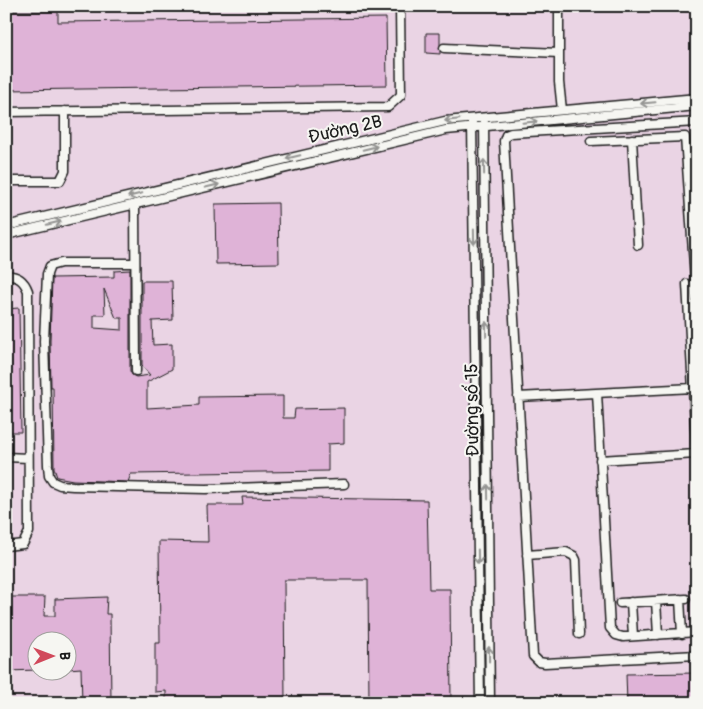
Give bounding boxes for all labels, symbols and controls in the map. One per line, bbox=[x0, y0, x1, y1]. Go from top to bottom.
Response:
one-way arrow bbox=[640, 98, 656, 107]
street label: Đường 2B bbox=[306, 110, 384, 149]
one-way arrow bbox=[444, 115, 460, 125]
one-way arrow bbox=[522, 117, 538, 127]
one-way arrow bbox=[361, 143, 377, 152]
one-way arrow bbox=[286, 153, 302, 162]
one-way arrow bbox=[479, 159, 489, 175]
one-way arrow bbox=[203, 181, 219, 190]
one-way arrow bbox=[128, 191, 144, 200]
one-way arrow bbox=[45, 218, 61, 227]
one-way arrow bbox=[469, 228, 479, 245]
one-way arrow bbox=[481, 321, 491, 338]
street label: Đường số 15 bbox=[460, 363, 485, 457]
one-way arrow bbox=[483, 484, 492, 500]
one-way arrow bbox=[473, 548, 483, 565]
north arrow bbox=[28, 632, 78, 682]
one-way arrow bbox=[484, 646, 494, 662]
text: B bbox=[56, 652, 73, 660]

